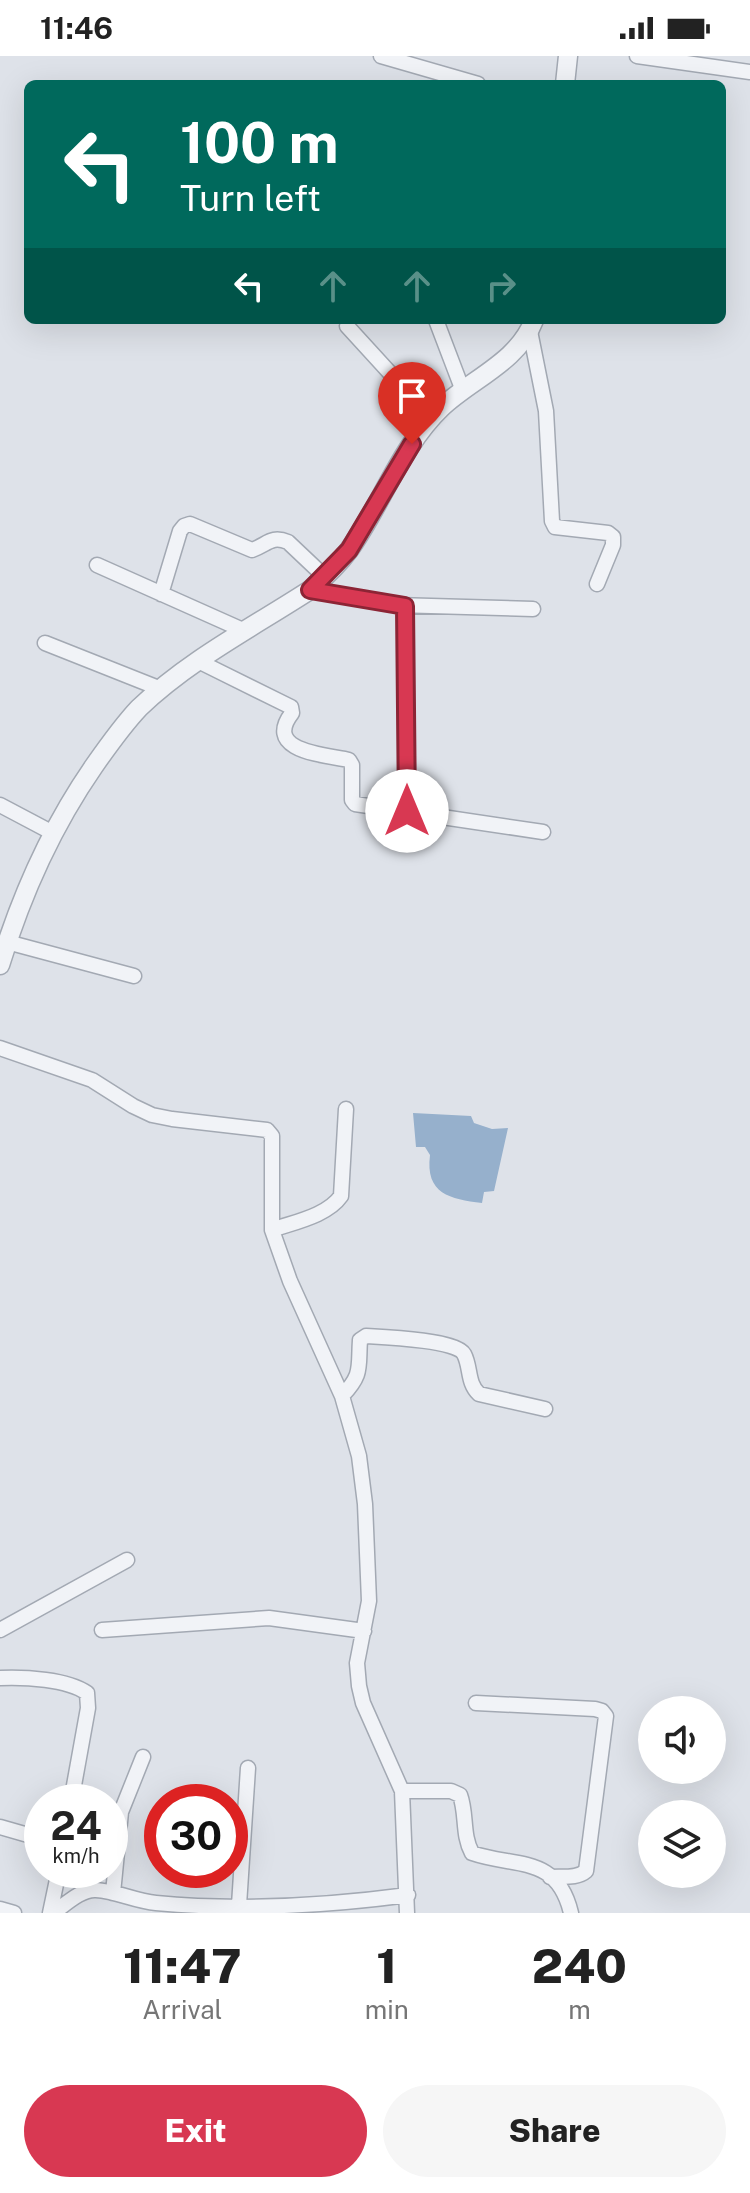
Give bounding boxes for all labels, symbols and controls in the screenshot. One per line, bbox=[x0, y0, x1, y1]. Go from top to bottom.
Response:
text: 11:46 bbox=[40, 10, 113, 46]
text: 100 m bbox=[180, 110, 339, 176]
icon: left bbox=[48, 112, 152, 216]
text: Turn left bbox=[180, 177, 321, 219]
icon: left bbox=[227, 264, 271, 308]
icon: ahead bbox=[311, 264, 355, 308]
icon: ahead bbox=[395, 264, 439, 308]
icon: right bbox=[479, 264, 523, 308]
pin bbox=[378, 362, 446, 444]
icon: arrive bbox=[390, 374, 434, 418]
position arrow bbox=[365, 769, 449, 853]
map controls bbox=[638, 1696, 726, 1888]
button: sound bbox=[638, 1696, 726, 1784]
speed limit sign: 30 bbox=[144, 1784, 248, 1888]
button: layers bbox=[638, 1800, 726, 1888]
text: 24 bbox=[50, 1802, 102, 1849]
text: km/h bbox=[52, 1844, 100, 1868]
text: 11:47 bbox=[123, 1937, 242, 1994]
text: 1 bbox=[376, 1937, 397, 1994]
text: 240 bbox=[532, 1937, 627, 1994]
text: Arrival bbox=[142, 1994, 223, 2025]
text: min bbox=[365, 1994, 409, 2025]
text: m bbox=[568, 1994, 591, 2025]
button: Exit bbox=[24, 2085, 367, 2177]
button: Share bbox=[383, 2085, 726, 2177]

